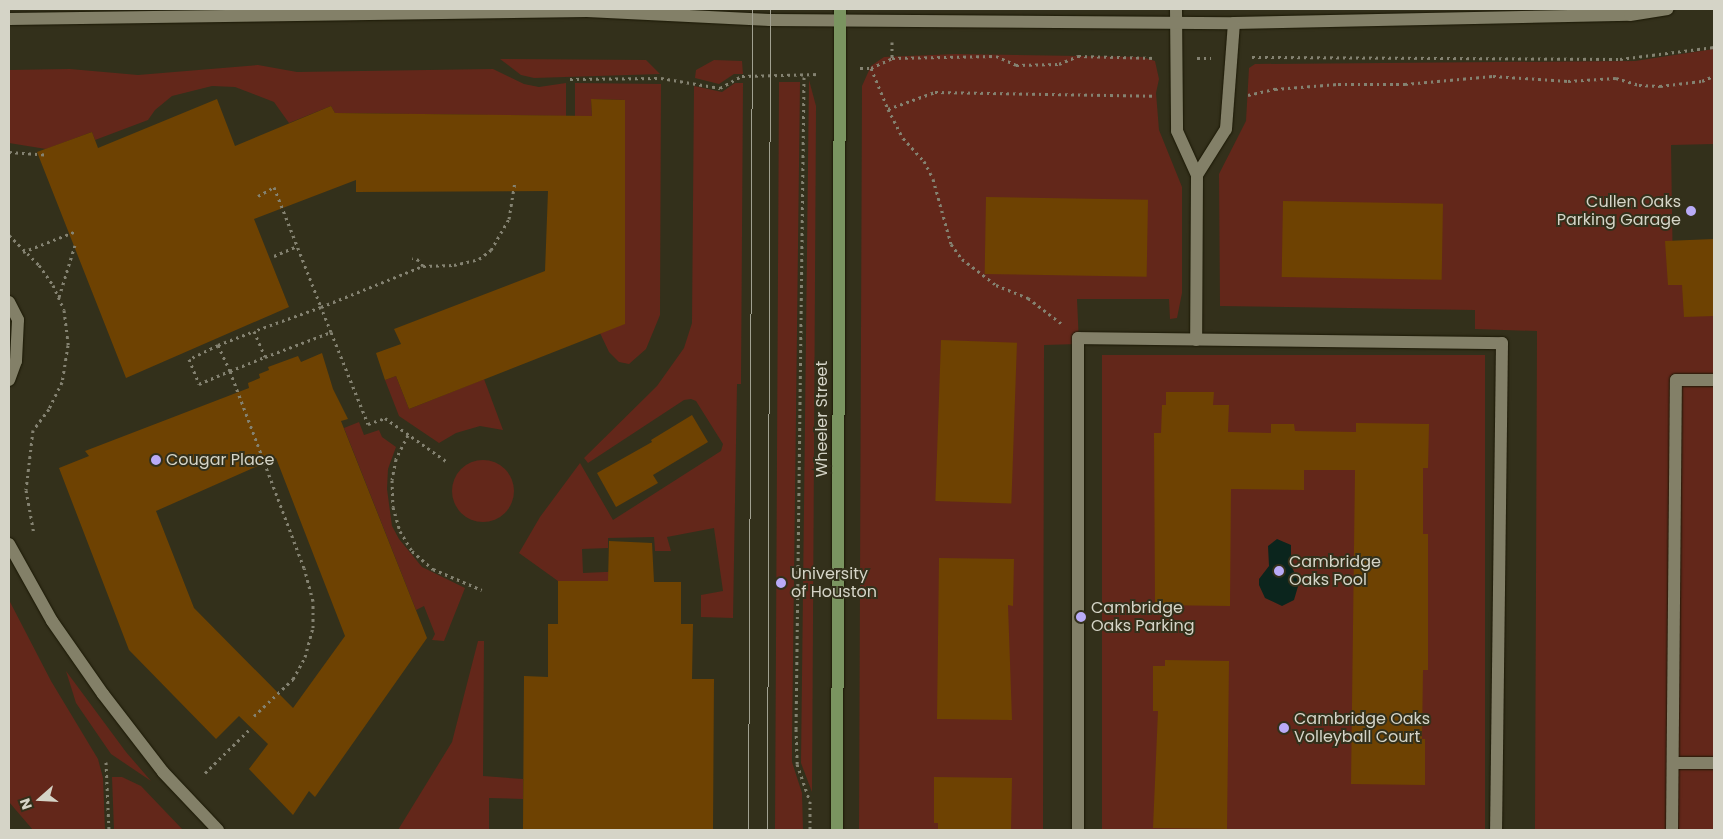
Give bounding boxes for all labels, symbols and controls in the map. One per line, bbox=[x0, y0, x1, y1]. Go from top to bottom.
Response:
place label: Cullen Oaks Parking Garage bbox=[1557, 192, 1681, 230]
marker: Cullen Oaks Parking Garage bbox=[1685, 205, 1697, 217]
street label: Wheeler Street bbox=[812, 361, 832, 477]
place label: Cougar Place bbox=[166, 450, 274, 470]
marker: Cougar Place bbox=[150, 454, 162, 466]
place label: Cambridge Oaks Pool bbox=[1289, 552, 1381, 590]
place label: University of Houston bbox=[791, 564, 877, 602]
marker: Cambridge Oaks Pool bbox=[1273, 565, 1285, 577]
marker: University of Houston bbox=[775, 577, 787, 589]
place label: Cambridge Oaks Parking bbox=[1091, 598, 1195, 636]
marker: Cambridge Oaks Parking bbox=[1075, 611, 1087, 623]
place label: Cambridge Oaks Volleyball Court bbox=[1294, 709, 1430, 747]
marker: Cambridge Oaks Volleyball Court bbox=[1278, 722, 1290, 734]
north arrow bbox=[15, 774, 65, 824]
text: N bbox=[15, 796, 37, 812]

